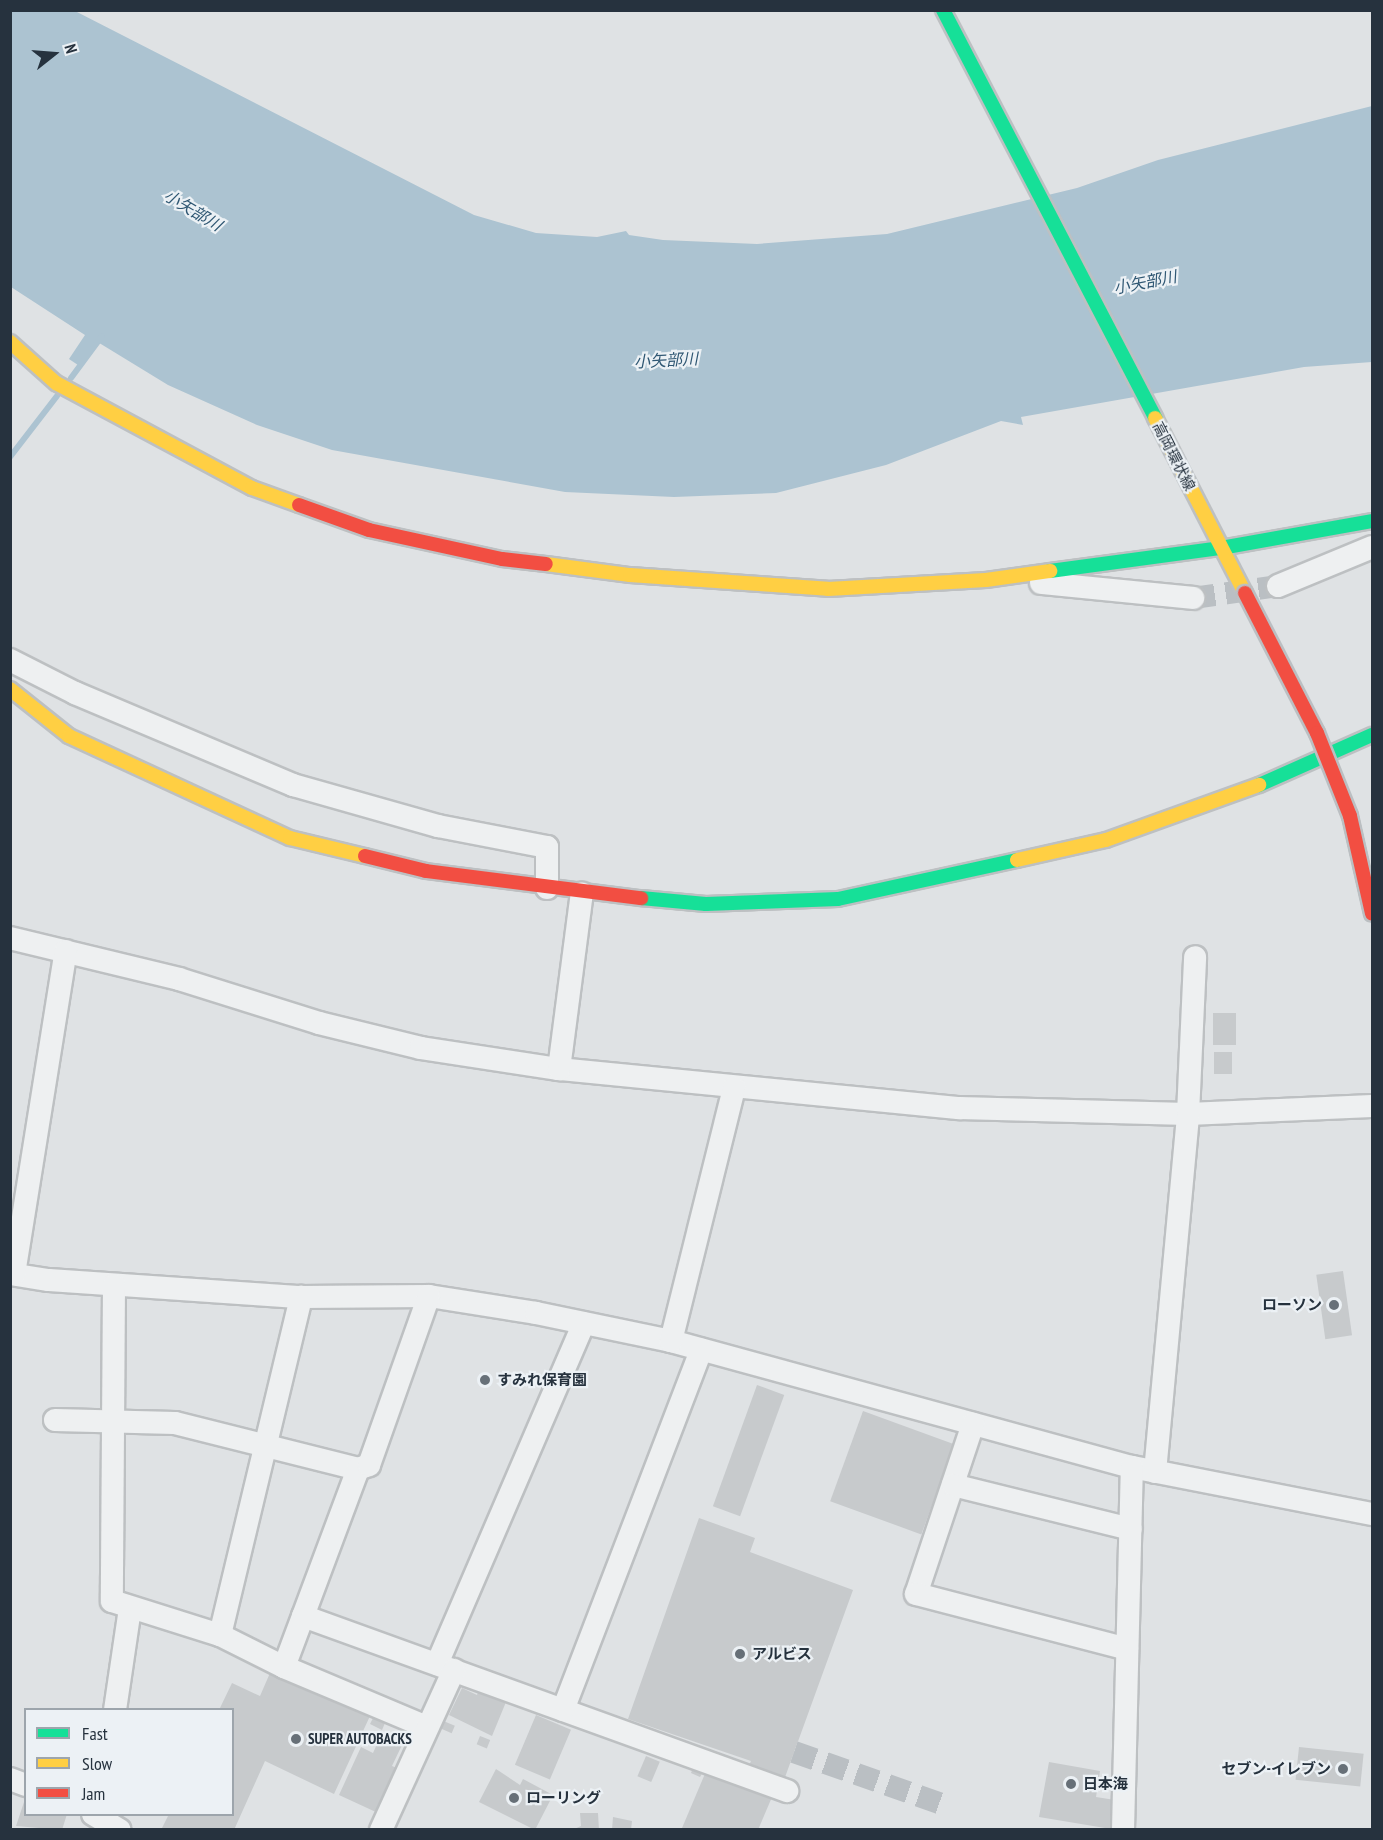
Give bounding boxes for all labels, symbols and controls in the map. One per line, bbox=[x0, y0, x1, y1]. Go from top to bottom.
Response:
north arrow bbox=[24, 24, 84, 84]
text: N bbox=[60, 42, 82, 56]
water label: 小矢部川 bbox=[161, 185, 225, 235]
water label: 小矢部川 bbox=[1112, 266, 1178, 298]
water label: 小矢部川 bbox=[634, 349, 698, 371]
street label: 高岡環状線 bbox=[1149, 419, 1199, 493]
place label: ローソン bbox=[1262, 1296, 1322, 1314]
marker: ローソン bbox=[1327, 1298, 1341, 1312]
place label: すみれ保育園 bbox=[497, 1371, 587, 1389]
marker: すみれ保育園 bbox=[478, 1373, 492, 1387]
place label: アルビス bbox=[752, 1645, 812, 1663]
marker: アルビス bbox=[733, 1647, 747, 1661]
legend bbox=[24, 1708, 234, 1816]
text: Fast bbox=[82, 1722, 108, 1745]
place label: SUPER AUTOBACKS bbox=[308, 1730, 412, 1748]
marker: SUPER AUTOBACKS bbox=[289, 1732, 303, 1746]
text: Slow bbox=[82, 1752, 112, 1775]
place label: セブン-イレブン bbox=[1222, 1760, 1331, 1778]
marker: セブン-イレブン bbox=[1336, 1762, 1350, 1776]
place label: 日本海 bbox=[1083, 1775, 1128, 1793]
marker: 日本海 bbox=[1064, 1777, 1078, 1791]
text: Jam bbox=[82, 1782, 105, 1805]
place label: ローリング bbox=[526, 1789, 601, 1807]
marker: ローリング bbox=[507, 1791, 521, 1805]

